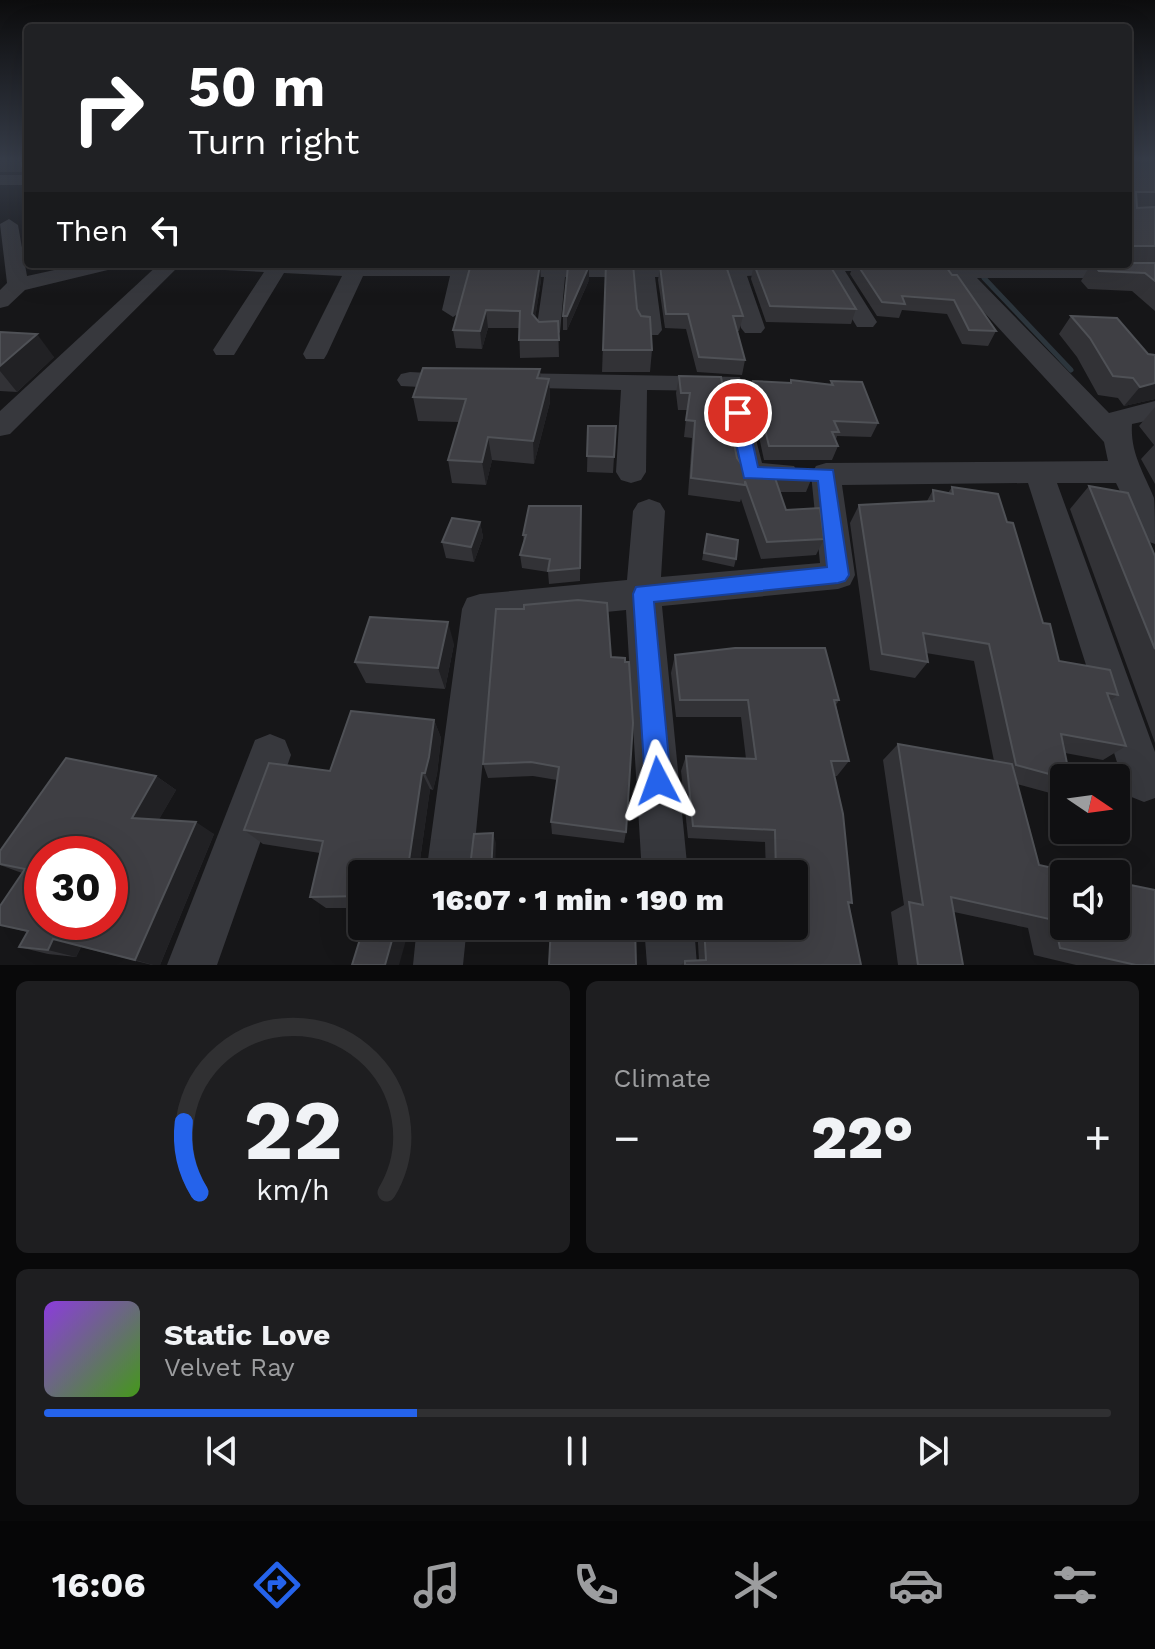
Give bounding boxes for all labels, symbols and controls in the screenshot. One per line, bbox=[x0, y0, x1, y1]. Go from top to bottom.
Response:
text: 50 m bbox=[188, 54, 325, 120]
icon: right bbox=[56, 56, 160, 160]
text: Turn right bbox=[188, 121, 359, 163]
icon: left bbox=[144, 208, 188, 252]
text: Then bbox=[56, 213, 128, 248]
pin bbox=[704, 379, 772, 447]
icon: arrive bbox=[716, 391, 760, 435]
position arrow bbox=[616, 739, 700, 823]
north arrow bbox=[1050, 764, 1130, 844]
map controls bbox=[1050, 764, 1130, 940]
speed limit sign: 30 bbox=[24, 836, 128, 940]
button: sound bbox=[1050, 860, 1130, 940]
text: 16:07 · 1 min · 190 m bbox=[432, 882, 724, 917]
text: Climate bbox=[614, 1063, 711, 1093]
text: 22 bbox=[243, 1082, 342, 1179]
text: 22° bbox=[811, 1102, 914, 1173]
text: − bbox=[614, 1112, 640, 1164]
text: + bbox=[1084, 1112, 1111, 1164]
text: km/h bbox=[256, 1173, 330, 1207]
text: Static Love bbox=[164, 1317, 330, 1352]
text: Velvet Ray bbox=[164, 1352, 295, 1382]
icon: previous bbox=[200, 1429, 244, 1473]
icon: pause bbox=[555, 1429, 599, 1473]
icon: next bbox=[911, 1429, 955, 1473]
icon: directions bbox=[249, 1557, 305, 1613]
icon: music bbox=[409, 1557, 465, 1613]
icon: phone bbox=[568, 1557, 624, 1613]
icon: climate bbox=[728, 1557, 784, 1613]
icon: car bbox=[888, 1557, 944, 1613]
icon: filters bbox=[1047, 1557, 1103, 1613]
text: 16:06 bbox=[52, 1564, 146, 1606]

